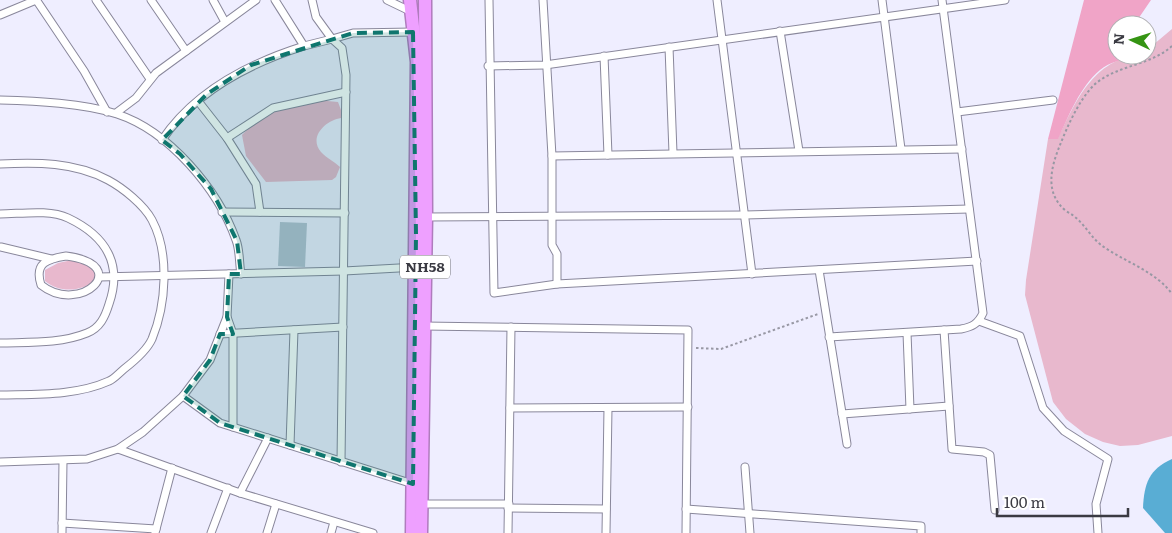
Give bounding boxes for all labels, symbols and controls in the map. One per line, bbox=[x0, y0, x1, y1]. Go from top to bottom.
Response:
north arrow bbox=[1107, 15, 1157, 65]
text: N bbox=[1108, 32, 1128, 46]
road number: NH58 bbox=[400, 256, 450, 278]
scale bar bbox=[997, 486, 1128, 518]
text: 100 m bbox=[1004, 490, 1045, 513]

